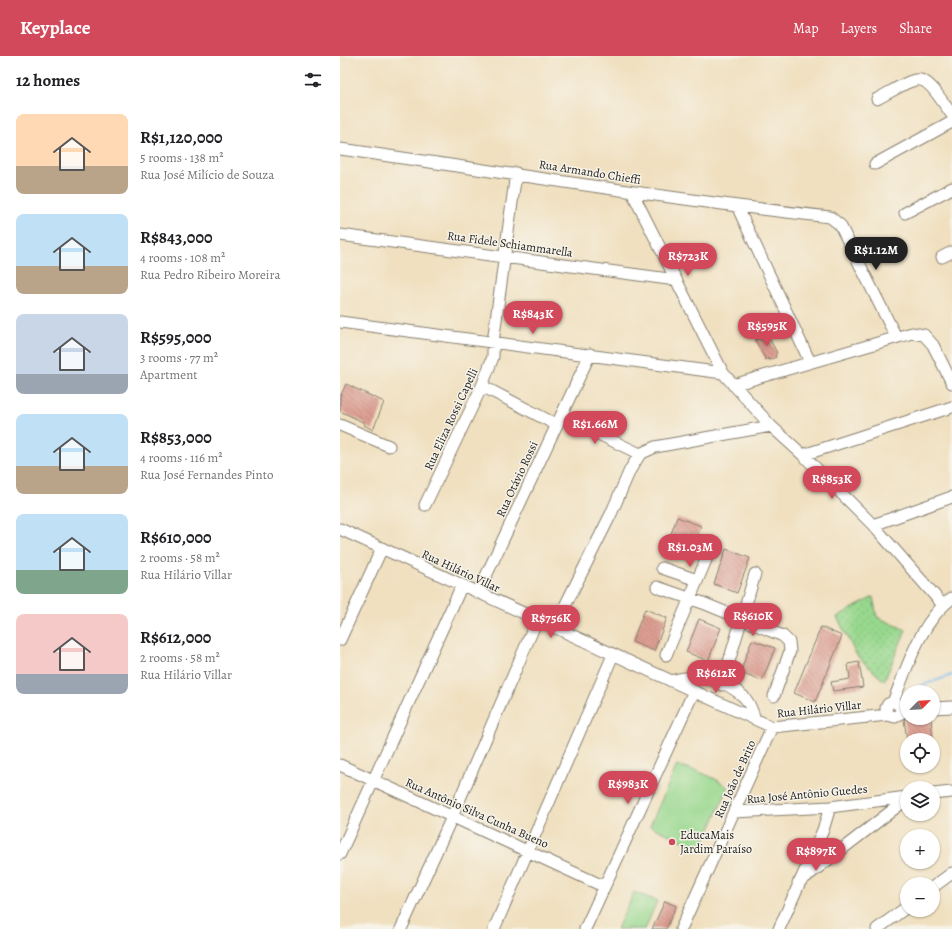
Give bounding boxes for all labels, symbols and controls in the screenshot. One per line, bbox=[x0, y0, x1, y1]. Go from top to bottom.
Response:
text: Keyplace bbox=[20, 15, 90, 41]
text: Map bbox=[793, 19, 819, 38]
text: Layers bbox=[841, 19, 877, 38]
text: Share bbox=[899, 19, 932, 38]
text: 12 homes bbox=[16, 69, 80, 92]
icon: filters bbox=[302, 69, 324, 91]
text: R$1,120,000 bbox=[140, 126, 223, 149]
icon: home bbox=[48, 130, 96, 178]
text: 5 rooms · 138 m² bbox=[140, 149, 224, 166]
street label: Rua Armando Chieffi bbox=[538, 156, 642, 188]
text: Rua José Milício de Souza bbox=[140, 166, 274, 183]
text: R$843,000 bbox=[140, 226, 213, 249]
street label: Rua Fidele Schiammarella bbox=[446, 227, 574, 261]
icon: home bbox=[48, 230, 96, 278]
pin: R$1.12M bbox=[839, 237, 913, 271]
text: R$1.12M bbox=[854, 241, 898, 258]
pin: R$723K bbox=[655, 243, 721, 277]
text: R$723K bbox=[668, 247, 708, 264]
text: 4 rooms · 108 m² bbox=[140, 249, 225, 266]
text: Rua Pedro Ribeiro Moreira bbox=[140, 266, 280, 283]
pin: R$843K bbox=[500, 301, 566, 335]
text: R$843K bbox=[513, 305, 553, 322]
pin: R$595K bbox=[734, 313, 800, 347]
text: R$595K bbox=[747, 317, 787, 334]
text: R$595,000 bbox=[140, 326, 211, 349]
icon: home bbox=[48, 330, 96, 378]
text: 3 rooms · 77 m² bbox=[140, 349, 218, 366]
street label: Rua Eliza Rossi Capelli bbox=[420, 365, 482, 473]
text: Apartment bbox=[140, 366, 198, 383]
pin: R$1.66M bbox=[558, 411, 632, 445]
text: R$1.66M bbox=[572, 415, 618, 432]
text: R$853,000 bbox=[140, 426, 212, 449]
icon: home bbox=[48, 430, 96, 478]
street label: Rua Otávio Rossi bbox=[492, 438, 542, 520]
text: 4 rooms · 116 m² bbox=[140, 449, 223, 466]
text: Rua José Fernandes Pinto bbox=[140, 466, 273, 483]
pin: R$853K bbox=[799, 466, 865, 500]
text: R$853K bbox=[812, 470, 852, 487]
text: R$610,000 bbox=[140, 526, 212, 549]
icon: home bbox=[48, 530, 96, 578]
pin: R$1.03M bbox=[653, 534, 727, 568]
text: R$1.03M bbox=[667, 538, 713, 555]
street label: Rua Hilário Villar bbox=[419, 546, 503, 596]
text: 2 rooms · 58 m² bbox=[140, 549, 220, 566]
text: Rua Hilário Villar bbox=[140, 566, 232, 583]
pin: R$610K bbox=[720, 603, 786, 637]
pin: R$756K bbox=[518, 605, 584, 639]
text: R$610K bbox=[733, 607, 773, 624]
text: R$756K bbox=[531, 609, 571, 626]
text: R$612,000 bbox=[140, 626, 211, 649]
icon: home bbox=[48, 630, 96, 678]
text: 2 rooms · 58 m² bbox=[140, 649, 220, 666]
pin: R$612K bbox=[683, 660, 749, 694]
text: R$612K bbox=[696, 664, 736, 681]
text: Rua Hilário Villar bbox=[140, 666, 232, 683]
north arrow bbox=[900, 685, 940, 725]
map controls bbox=[900, 685, 940, 917]
street label: Rua Hilário Villar bbox=[776, 697, 862, 721]
button: locate bbox=[900, 733, 940, 773]
street label: Rua João de Brito bbox=[711, 737, 759, 821]
pin: R$983K bbox=[595, 771, 661, 805]
street label: Rua Antônio Silva Cunha Bueno bbox=[403, 774, 551, 852]
text: R$983K bbox=[608, 775, 648, 792]
street label: Rua José Antônio Guedes bbox=[746, 781, 868, 807]
button: layers bbox=[900, 781, 940, 821]
place label: EducaMais Jardim Paraíso bbox=[680, 827, 752, 857]
button: + bbox=[900, 829, 940, 869]
marker: EducaMais Jardim Paraíso bbox=[667, 837, 677, 847]
pin: R$897K bbox=[783, 838, 849, 872]
text: R$897K bbox=[796, 842, 836, 859]
button: − bbox=[900, 877, 940, 917]

